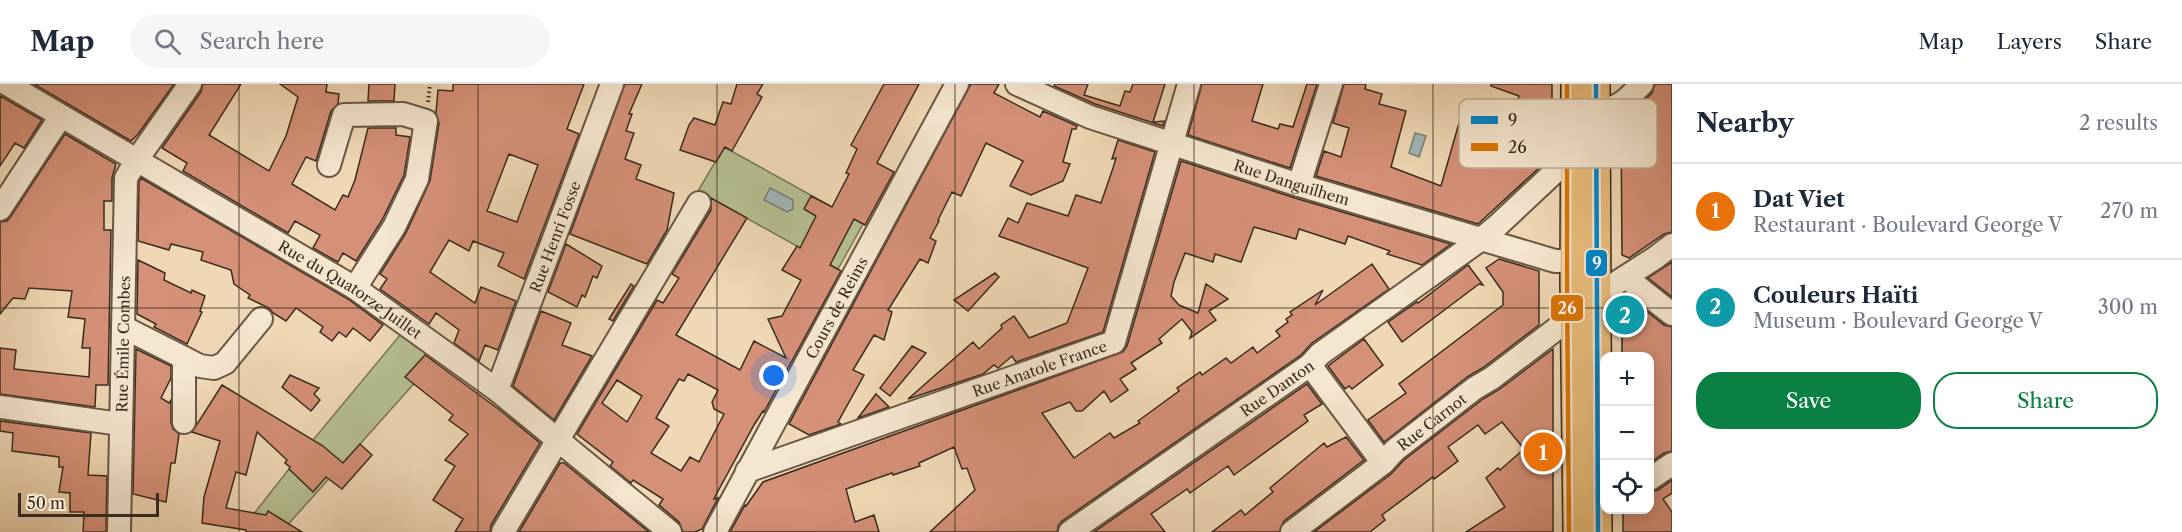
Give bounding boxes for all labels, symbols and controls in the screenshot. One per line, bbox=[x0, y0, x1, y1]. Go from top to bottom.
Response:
search box bbox=[130, 14, 550, 68]
text: Map bbox=[30, 24, 94, 58]
icon: search bbox=[151, 25, 184, 58]
text: Search here bbox=[199, 28, 324, 55]
text: Map bbox=[1919, 29, 1964, 54]
text: Layers bbox=[1997, 29, 2062, 54]
text: Share bbox=[2095, 29, 2152, 54]
legend bbox=[1459, 99, 1657, 168]
text: Nearby bbox=[1696, 107, 1794, 139]
text: 9 bbox=[1508, 110, 1517, 130]
text: 2 results bbox=[2079, 111, 2158, 135]
text: 26 bbox=[1508, 137, 1527, 157]
street label: Rue Danguilhem bbox=[1231, 155, 1352, 209]
street label: Rue Henri Fosse bbox=[525, 178, 584, 295]
text: Dat Viet bbox=[1753, 186, 1845, 213]
text: 1 bbox=[1711, 199, 1720, 223]
text: 270 m bbox=[2100, 199, 2158, 223]
text: Restaurant · Boulevard George V bbox=[1753, 213, 2062, 237]
street label: Rue du Quatorze Juillet bbox=[275, 236, 426, 343]
line badge: 9 bbox=[1585, 249, 1608, 277]
street label: Cours de Reims bbox=[801, 253, 871, 362]
text: 9 bbox=[1592, 253, 1602, 273]
street label: Rue Émile Combes bbox=[112, 275, 134, 413]
text: Couleurs Haïti bbox=[1753, 282, 1918, 309]
pin: 2 bbox=[1606, 292, 1644, 338]
line badge: 26 bbox=[1550, 294, 1584, 322]
text: 2 bbox=[1710, 295, 1721, 319]
text: 300 m bbox=[2098, 295, 2158, 319]
text: 26 bbox=[1557, 298, 1577, 318]
text: Museum · Boulevard George V bbox=[1753, 309, 2043, 333]
street label: Rue Anatole France bbox=[970, 336, 1109, 401]
map controls bbox=[1600, 352, 1654, 514]
button: + bbox=[1600, 352, 1654, 406]
street label: Rue Danton bbox=[1236, 355, 1318, 420]
your location bbox=[759, 361, 788, 390]
button: Save bbox=[1696, 372, 1921, 429]
button: Share bbox=[1933, 372, 2158, 429]
street label: Rue Carnot bbox=[1393, 389, 1470, 454]
button: − bbox=[1600, 406, 1654, 460]
pin: 1 bbox=[1524, 430, 1562, 475]
button: locate bbox=[1600, 460, 1654, 514]
scale bar bbox=[18, 490, 159, 518]
text: 50 m bbox=[27, 493, 65, 513]

